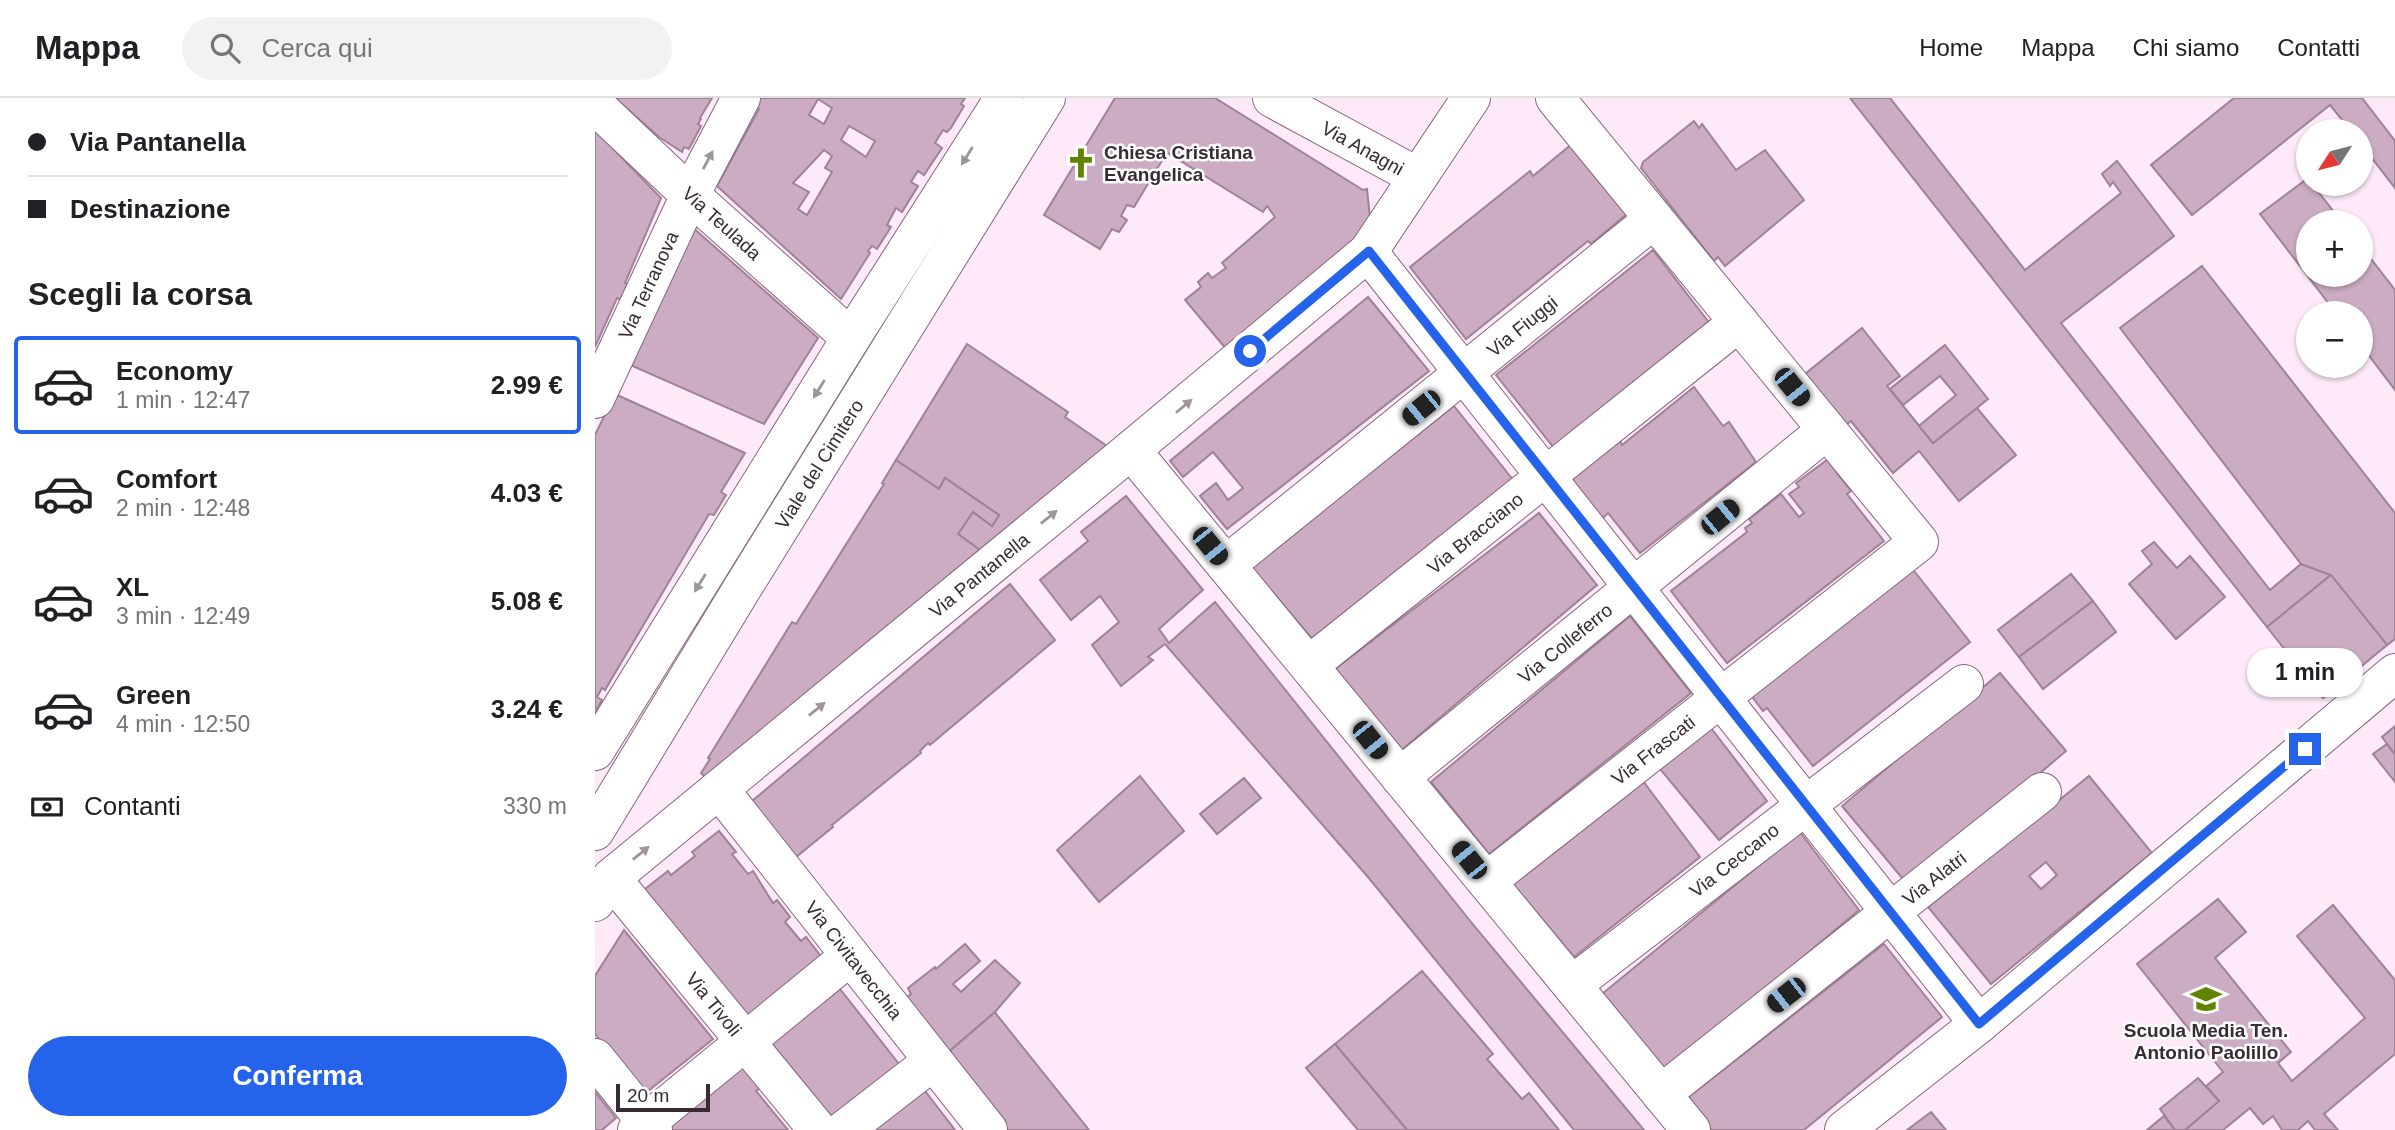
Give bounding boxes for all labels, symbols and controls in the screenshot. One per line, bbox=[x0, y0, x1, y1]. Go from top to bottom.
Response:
search box bbox=[182, 17, 672, 80]
text: Mappa bbox=[35, 29, 140, 66]
icon: search bbox=[206, 29, 244, 67]
text: Cerca qui bbox=[262, 33, 373, 63]
text: Home bbox=[1919, 34, 1983, 61]
text: Mappa bbox=[2021, 34, 2095, 61]
text: Chi siamo bbox=[2133, 34, 2239, 61]
text: Contatti bbox=[2277, 34, 2360, 61]
street label: Via Anagni bbox=[1318, 117, 1407, 180]
north arrow bbox=[2296, 119, 2373, 196]
map controls bbox=[2296, 119, 2373, 378]
text: Via Pantanella bbox=[70, 127, 246, 157]
place label: Chiesa Cristiana Evangelica bbox=[1104, 142, 1253, 185]
one-way arrow bbox=[961, 146, 974, 165]
church icon: Chiesa Cristiana Evangelica bbox=[1064, 146, 1098, 180]
one-way arrow bbox=[702, 150, 714, 170]
street label: Via Teulada bbox=[678, 183, 766, 264]
text: Destinazione bbox=[70, 194, 230, 224]
button: + bbox=[2296, 210, 2373, 287]
street label: Via Terranova bbox=[614, 228, 683, 342]
text: Scegli la corsa bbox=[28, 276, 252, 312]
street label: Via Fiuggi bbox=[1483, 292, 1562, 361]
button: − bbox=[2296, 301, 2373, 378]
route start bbox=[1234, 335, 1266, 367]
icon: car bbox=[32, 354, 95, 417]
text: Economy bbox=[116, 356, 233, 386]
car bbox=[1771, 364, 1814, 410]
text: 2.99 € bbox=[491, 370, 563, 400]
one-way arrow bbox=[813, 380, 826, 399]
text: 1 min · 12:47 bbox=[116, 387, 250, 413]
car bbox=[1399, 387, 1444, 429]
street label: Viale del Cimitero bbox=[771, 396, 868, 533]
one-way arrow bbox=[1175, 399, 1192, 414]
icon: car bbox=[32, 462, 95, 525]
text: Comfort bbox=[116, 464, 217, 494]
text: 4.03 € bbox=[491, 478, 563, 508]
street label: Via Bracciano bbox=[1423, 488, 1527, 578]
text: 2 min · 12:48 bbox=[116, 495, 250, 521]
car bbox=[1698, 496, 1743, 538]
one-way arrow bbox=[1040, 510, 1058, 525]
car bbox=[1189, 523, 1232, 569]
street label: Via Pantanella bbox=[925, 529, 1034, 622]
icon: car bbox=[32, 570, 95, 633]
text: XL bbox=[116, 572, 149, 602]
one-way arrow bbox=[693, 573, 706, 592]
text: 5.08 € bbox=[491, 586, 563, 616]
street label: Via Colleferro bbox=[1514, 599, 1617, 688]
text: 3 min · 12:49 bbox=[116, 603, 250, 629]
callout: 1 min bbox=[2247, 648, 2363, 696]
text: 1 min bbox=[2275, 659, 2335, 685]
icon: car bbox=[32, 678, 95, 741]
text: Green bbox=[116, 680, 191, 710]
text: 3.24 € bbox=[491, 694, 563, 724]
one-way arrow bbox=[808, 701, 826, 716]
text: 4 min · 12:50 bbox=[116, 711, 250, 737]
street label: Via Frascati bbox=[1607, 711, 1699, 789]
car bbox=[1349, 717, 1392, 763]
route end bbox=[2289, 733, 2321, 765]
icon: cash bbox=[28, 788, 66, 826]
text: Contanti bbox=[84, 791, 181, 821]
text: 330 m bbox=[503, 793, 567, 819]
street label: Via Ceccano bbox=[1686, 819, 1783, 902]
car bbox=[1448, 837, 1491, 883]
one-way arrow bbox=[633, 846, 650, 861]
street label: Via Alatri bbox=[1898, 847, 1970, 910]
street label: Via Civitavecchia bbox=[801, 897, 907, 1024]
street label: Via Tivoli bbox=[682, 968, 746, 1040]
car bbox=[1763, 974, 1810, 1016]
school or university icon: Scuola Media Ten. Antonio Paolillo bbox=[2189, 982, 2223, 1016]
place label: Scuola Media Ten. Antonio Paolillo bbox=[2124, 1020, 2288, 1063]
button: Conferma bbox=[28, 1036, 567, 1116]
scale bar bbox=[616, 1081, 711, 1113]
text: 20 m bbox=[627, 1085, 669, 1106]

